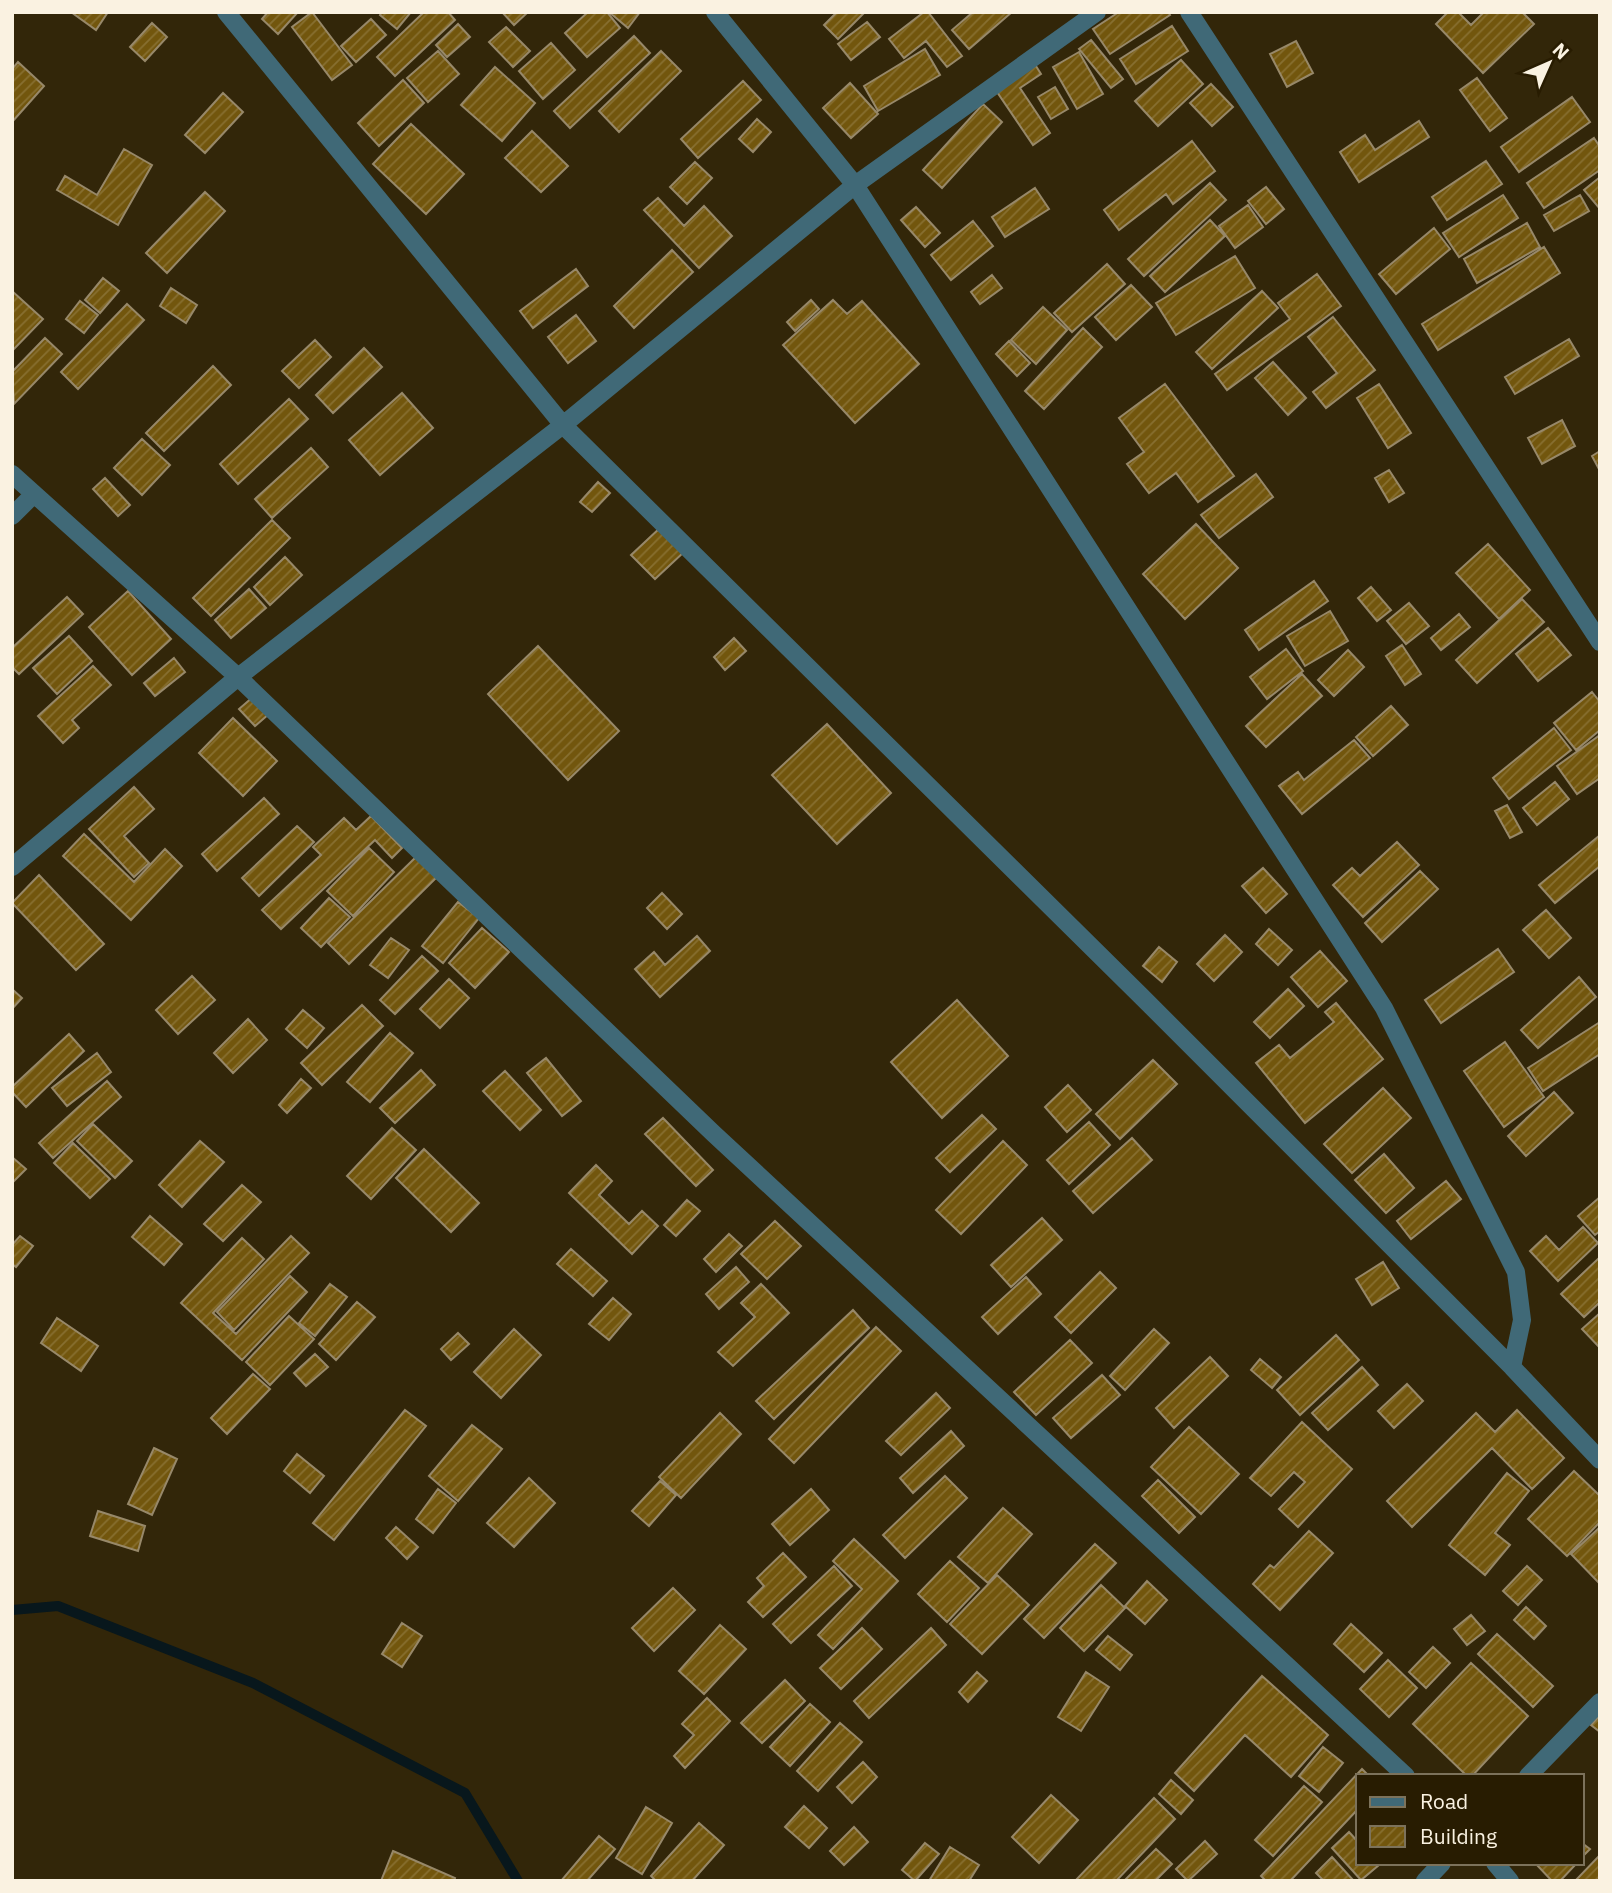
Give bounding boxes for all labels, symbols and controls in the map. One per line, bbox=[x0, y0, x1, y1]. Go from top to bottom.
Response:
north arrow bbox=[1514, 28, 1584, 98]
text: N bbox=[1548, 38, 1574, 64]
legend bbox=[1356, 1774, 1584, 1865]
text: Road bbox=[1420, 1787, 1468, 1815]
text: Building bbox=[1420, 1822, 1497, 1850]

